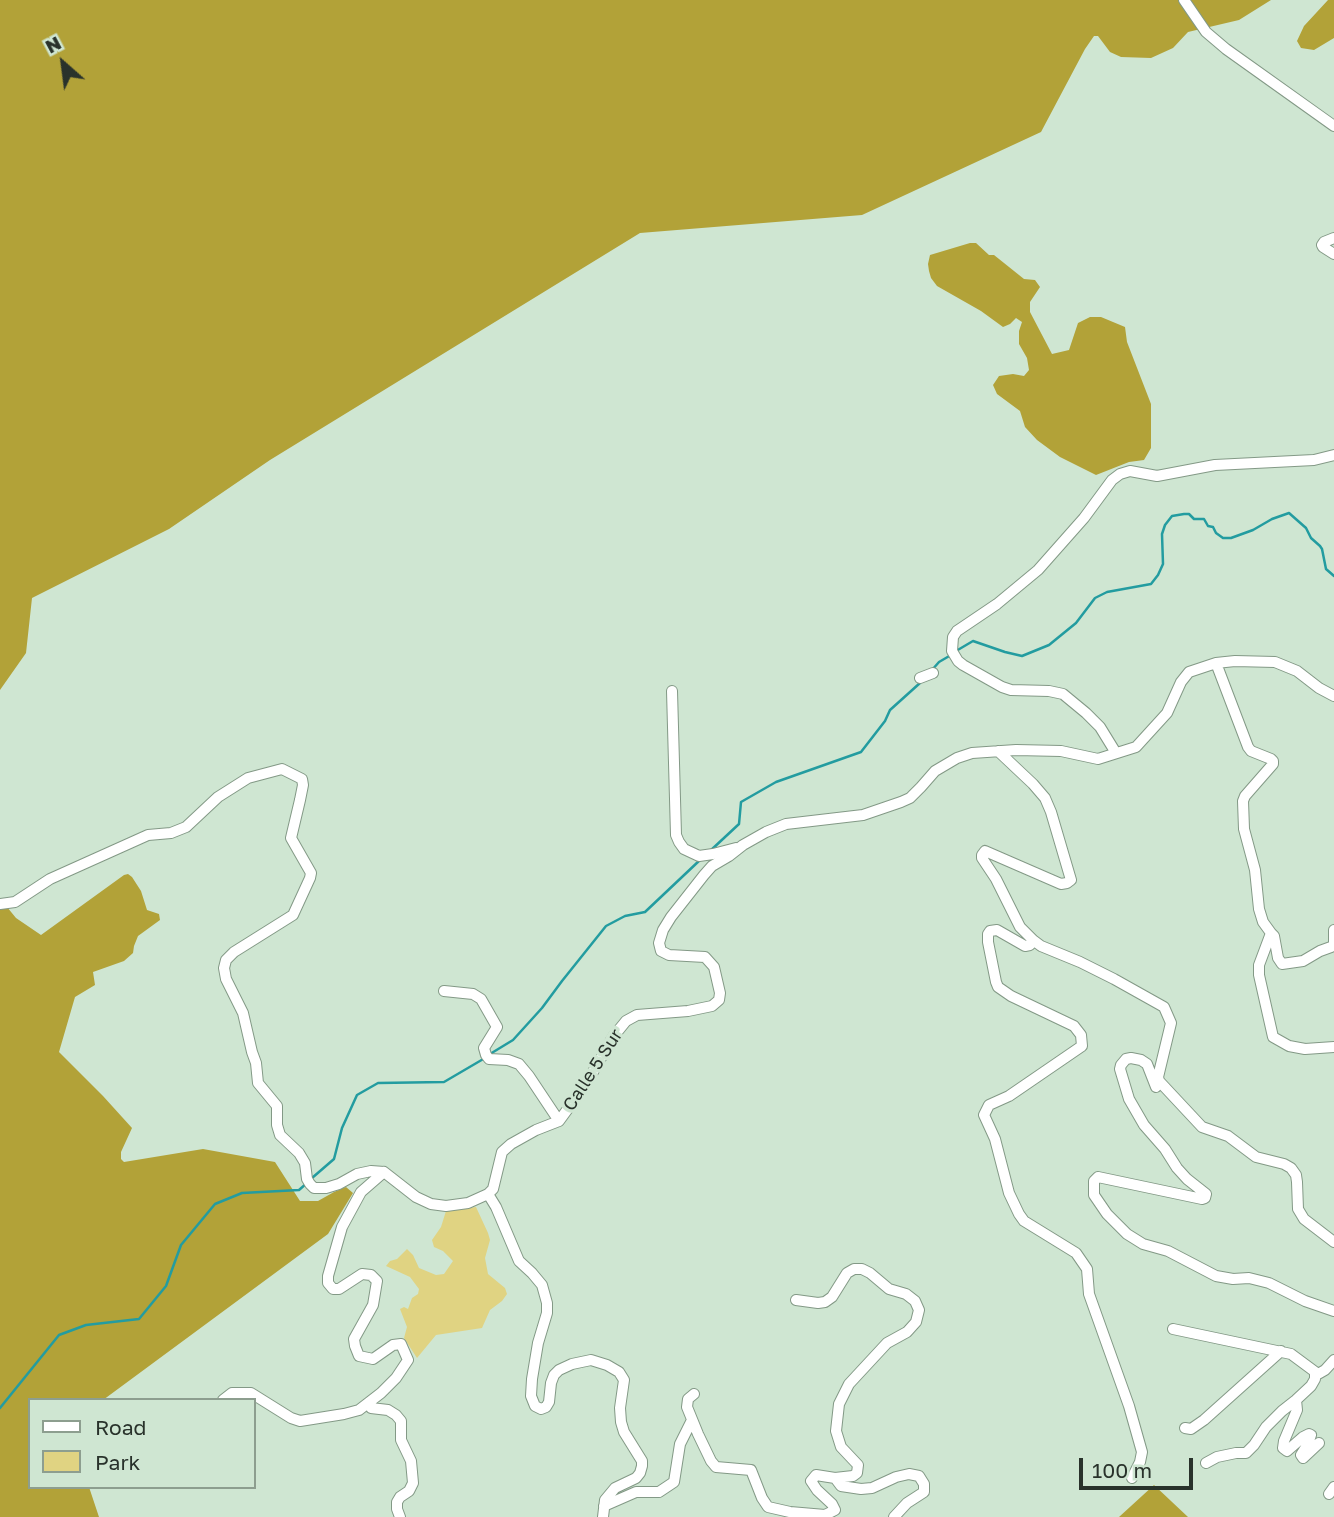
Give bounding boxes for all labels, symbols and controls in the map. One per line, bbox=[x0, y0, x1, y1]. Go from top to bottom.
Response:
north arrow bbox=[28, 28, 98, 98]
text: N bbox=[41, 30, 65, 58]
street label: Calle 5 Sur bbox=[559, 1025, 627, 1115]
legend bbox=[28, 1398, 256, 1489]
text: Road bbox=[95, 1414, 146, 1440]
scale bar bbox=[1082, 1444, 1196, 1488]
text: Park bbox=[95, 1449, 140, 1475]
text: 100 m bbox=[1092, 1457, 1152, 1483]

